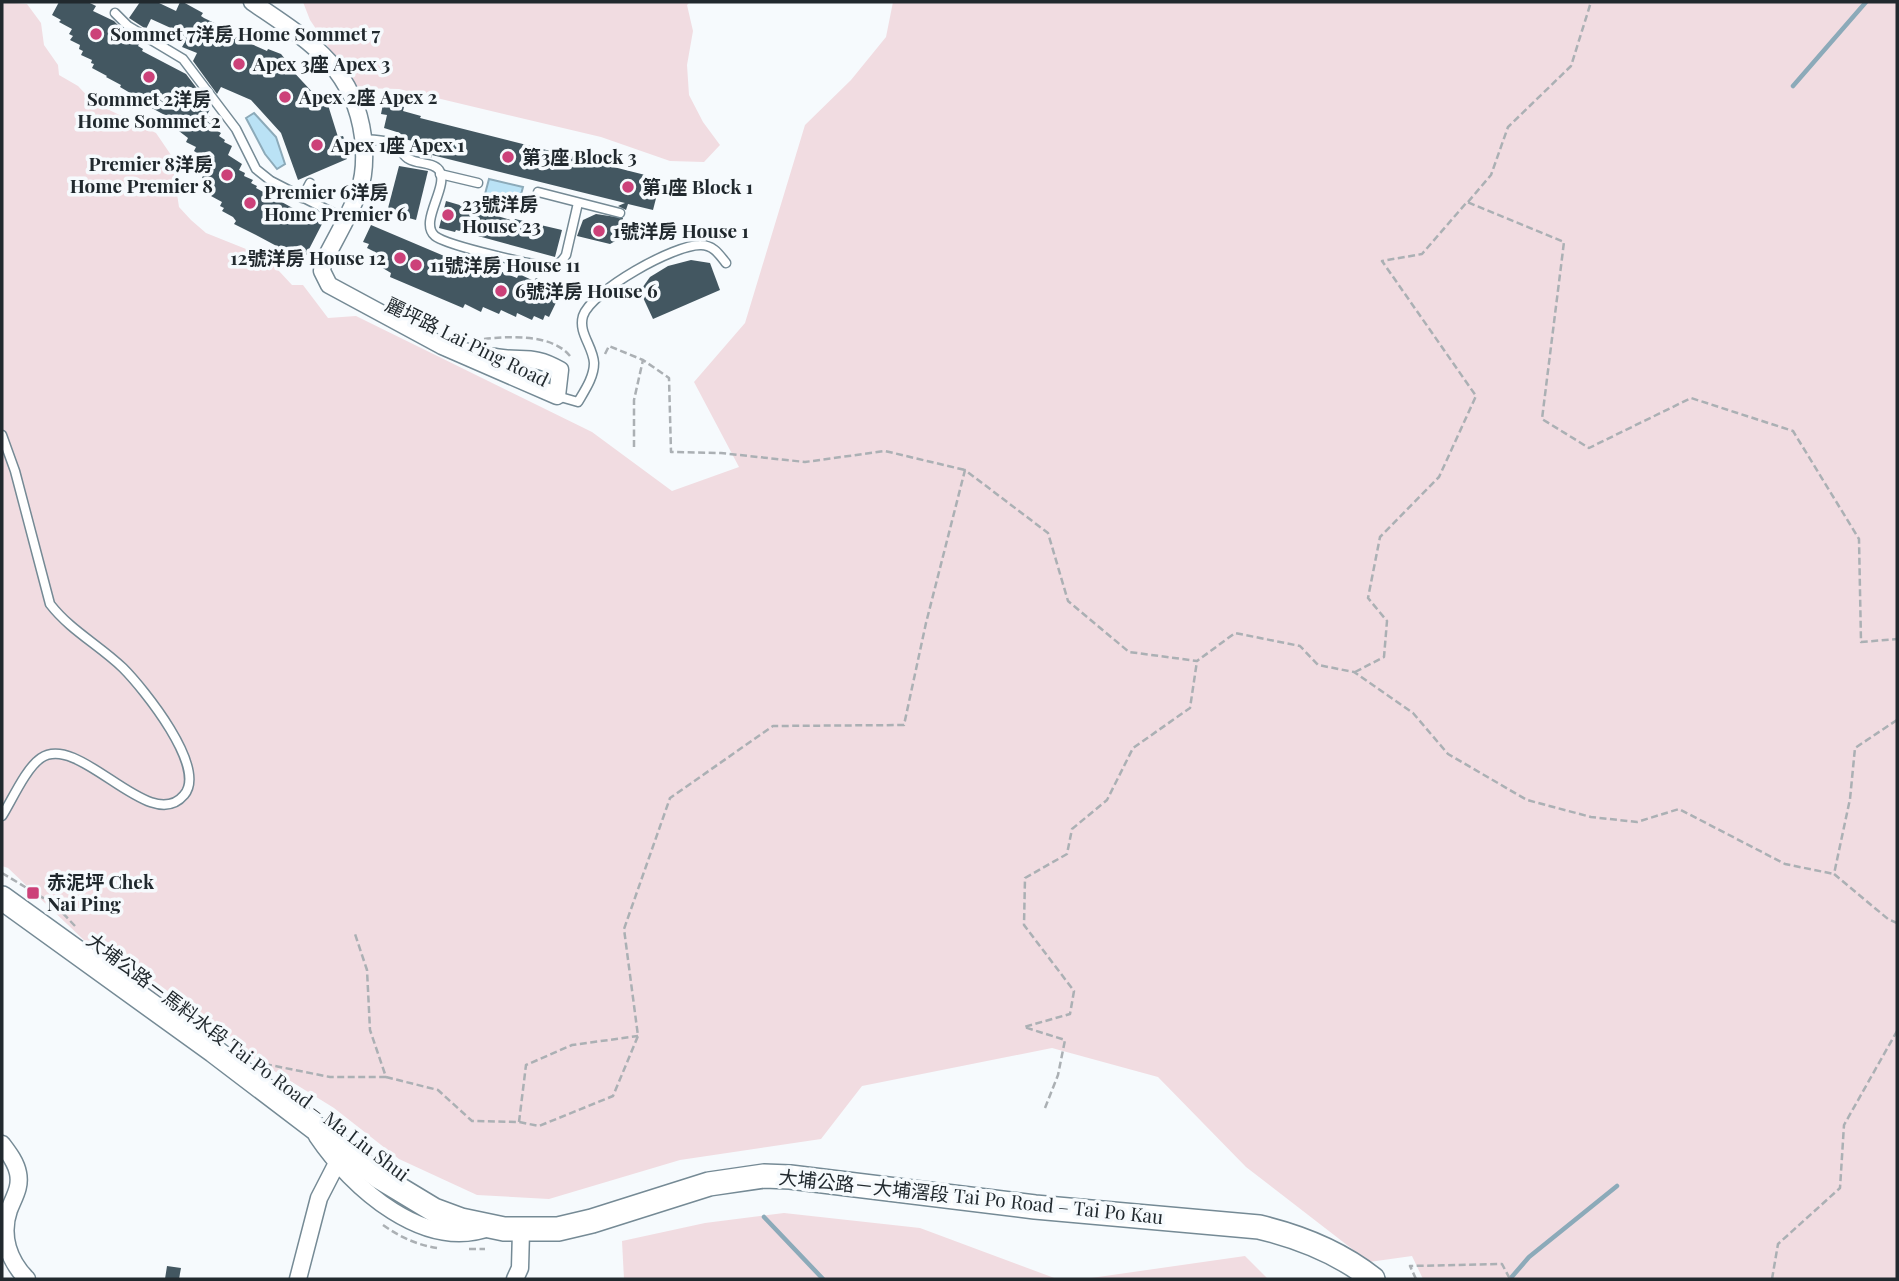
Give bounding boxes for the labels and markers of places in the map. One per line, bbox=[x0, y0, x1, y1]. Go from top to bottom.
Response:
place label: Sommet 7洋房 Home Sommet 7 bbox=[110, 20, 380, 46]
marker: Sommet 7洋房 Home Sommet 7 bbox=[88, 26, 104, 42]
place label: Apex 3座 Apex 3 bbox=[252, 50, 390, 76]
marker: Apex 3座 Apex 3 bbox=[231, 56, 247, 72]
marker: Sommet 2洋房 Home Sommet 2 bbox=[141, 69, 157, 85]
place label: Apex 2座 Apex 2 bbox=[298, 83, 438, 109]
place label: Sommet 2洋房 Home Sommet 2 bbox=[77, 85, 221, 133]
marker: Apex 2座 Apex 2 bbox=[277, 89, 293, 105]
place label: Apex 1座 Apex 1 bbox=[330, 131, 464, 157]
marker: Apex 1座 Apex 1 bbox=[309, 137, 325, 153]
place label: 第3座 Block 3 bbox=[522, 143, 637, 169]
marker: 第3座 Block 3 bbox=[500, 149, 516, 165]
place label: Premier 8洋房 Home Premier 8 bbox=[70, 150, 213, 198]
marker: Premier 8洋房 Home Premier 8 bbox=[219, 167, 235, 183]
place label: 第1座 Block 1 bbox=[642, 173, 753, 199]
place label: Premier 6洋房 Home Premier 6 bbox=[264, 178, 408, 226]
marker: 第1座 Block 1 bbox=[620, 179, 636, 195]
place label: 23號洋房 House 23 bbox=[462, 190, 541, 238]
marker: Premier 6洋房 Home Premier 6 bbox=[242, 195, 258, 211]
marker: 23號洋房 House 23 bbox=[440, 207, 456, 223]
place label: 1號洋房 House 1 bbox=[613, 217, 749, 243]
marker: 1號洋房 House 1 bbox=[591, 223, 607, 239]
place label: 12號洋房 House 12 bbox=[230, 244, 386, 270]
marker: 12號洋房 House 12 bbox=[392, 250, 408, 266]
place label: 11號洋房 House 11 bbox=[430, 251, 580, 277]
marker: 11號洋房 House 11 bbox=[408, 257, 424, 273]
place label: 6號洋房 House 6 bbox=[515, 277, 658, 303]
marker: 6號洋房 House 6 bbox=[493, 283, 509, 299]
place label: 赤泥坪 Chek Nai Ping bbox=[47, 868, 155, 916]
marker: 赤泥坪 Chek Nai Ping bbox=[25, 885, 41, 901]

